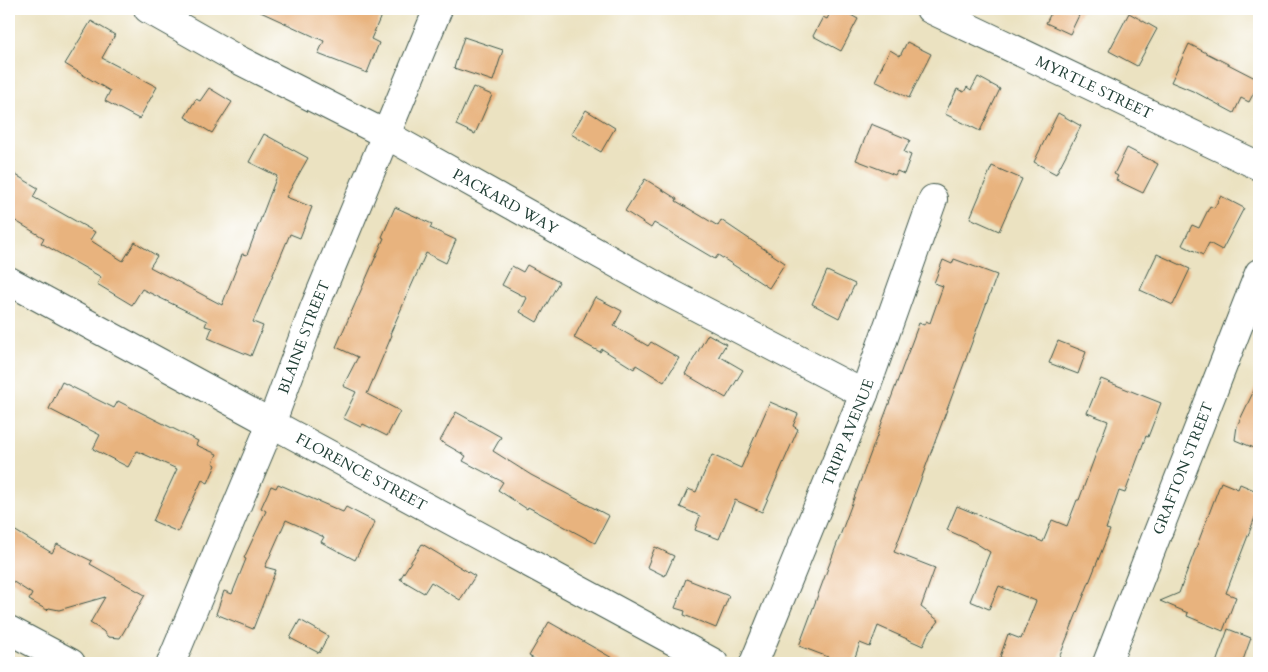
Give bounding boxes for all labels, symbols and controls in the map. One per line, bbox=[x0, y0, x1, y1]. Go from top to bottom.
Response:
street label: MYRTLE STREET bbox=[1032, 51, 1156, 124]
street label: PACKARD WAY bbox=[449, 164, 562, 239]
street label: BLAINE STREET bbox=[273, 277, 334, 396]
street label: TRIPP AVENUE bbox=[817, 376, 878, 489]
street label: GRAFTON STREET bbox=[1148, 399, 1218, 537]
street label: FLORENCE STREET bbox=[292, 428, 431, 516]

